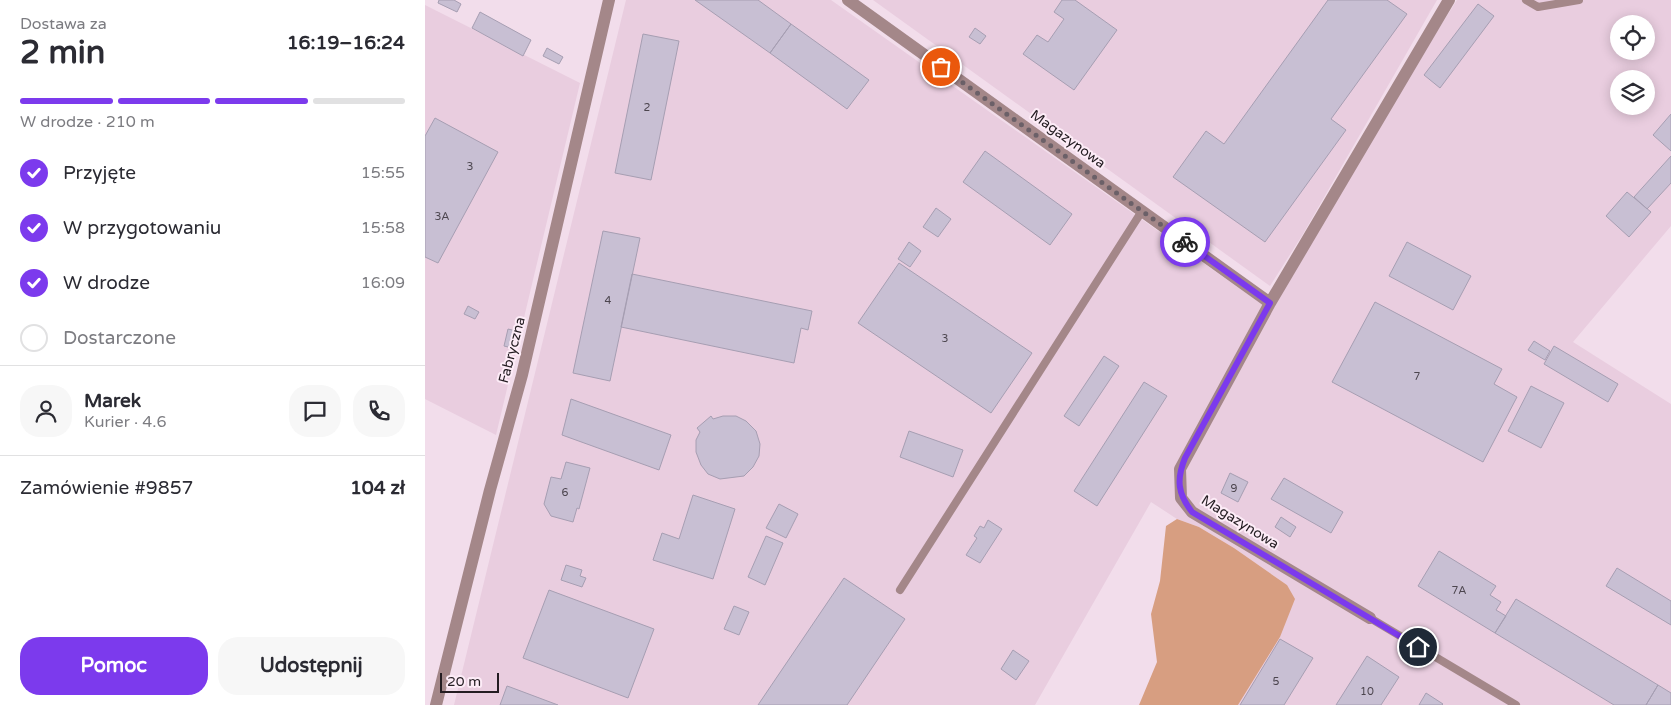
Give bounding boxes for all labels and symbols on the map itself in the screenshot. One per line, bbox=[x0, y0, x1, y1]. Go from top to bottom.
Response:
pin bbox=[920, 46, 962, 88]
house number: 2 bbox=[644, 101, 651, 114]
street label: Magazynowa bbox=[1027, 106, 1109, 172]
house number: 3 bbox=[467, 160, 474, 173]
house number: 3A bbox=[434, 210, 450, 223]
courier bbox=[1160, 217, 1210, 267]
house number: 4 bbox=[605, 294, 612, 307]
street label: Fabryczna bbox=[495, 315, 529, 385]
house number: 3 bbox=[942, 332, 949, 345]
house number: 7 bbox=[1414, 370, 1421, 383]
house number: 9 bbox=[1231, 482, 1238, 495]
house number: 6 bbox=[562, 486, 569, 499]
street label: Magazynowa bbox=[1198, 491, 1282, 553]
house number: 7A bbox=[1451, 584, 1467, 597]
pin bbox=[1397, 626, 1439, 668]
scale bar bbox=[440, 670, 499, 693]
house number: 5 bbox=[1273, 675, 1280, 688]
house number: 10 bbox=[1360, 685, 1374, 698]

